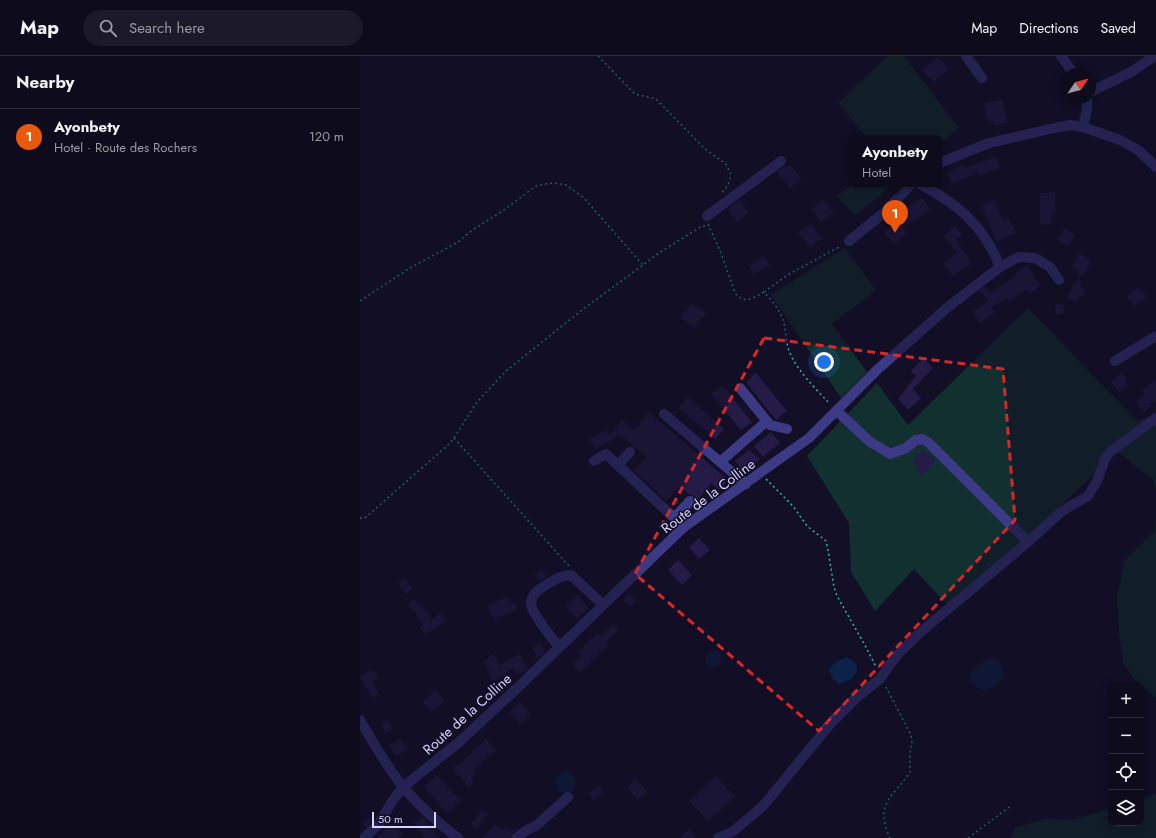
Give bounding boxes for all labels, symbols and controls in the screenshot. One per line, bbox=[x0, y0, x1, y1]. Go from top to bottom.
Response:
search box bbox=[83, 10, 363, 46]
text: Map bbox=[20, 14, 59, 41]
icon: search bbox=[97, 17, 119, 39]
text: Search here bbox=[129, 17, 205, 39]
text: Map bbox=[971, 18, 997, 38]
text: Directions bbox=[1019, 18, 1079, 38]
text: Saved bbox=[1101, 18, 1136, 38]
north arrow bbox=[1060, 68, 1096, 104]
text: Nearby bbox=[16, 70, 74, 94]
text: Ayonbety bbox=[54, 116, 120, 138]
text: 1 bbox=[26, 127, 32, 146]
text: 120 m bbox=[309, 127, 344, 146]
popup bbox=[848, 135, 942, 187]
text: Hotel · Route des Rochers bbox=[54, 138, 197, 157]
text: Ayonbety bbox=[862, 141, 928, 163]
text: Hotel bbox=[862, 163, 891, 182]
pin: 1 bbox=[882, 200, 908, 233]
your location bbox=[814, 352, 834, 372]
street label: Route de la Colline bbox=[657, 454, 759, 538]
street label: Route de la Colline bbox=[418, 669, 516, 759]
map controls bbox=[1108, 682, 1144, 826]
button: + bbox=[1108, 682, 1144, 718]
button: − bbox=[1108, 718, 1144, 754]
button: locate bbox=[1108, 754, 1144, 790]
button: layers bbox=[1108, 790, 1144, 826]
scale bar bbox=[372, 810, 436, 829]
text: 50 m bbox=[378, 811, 403, 827]

